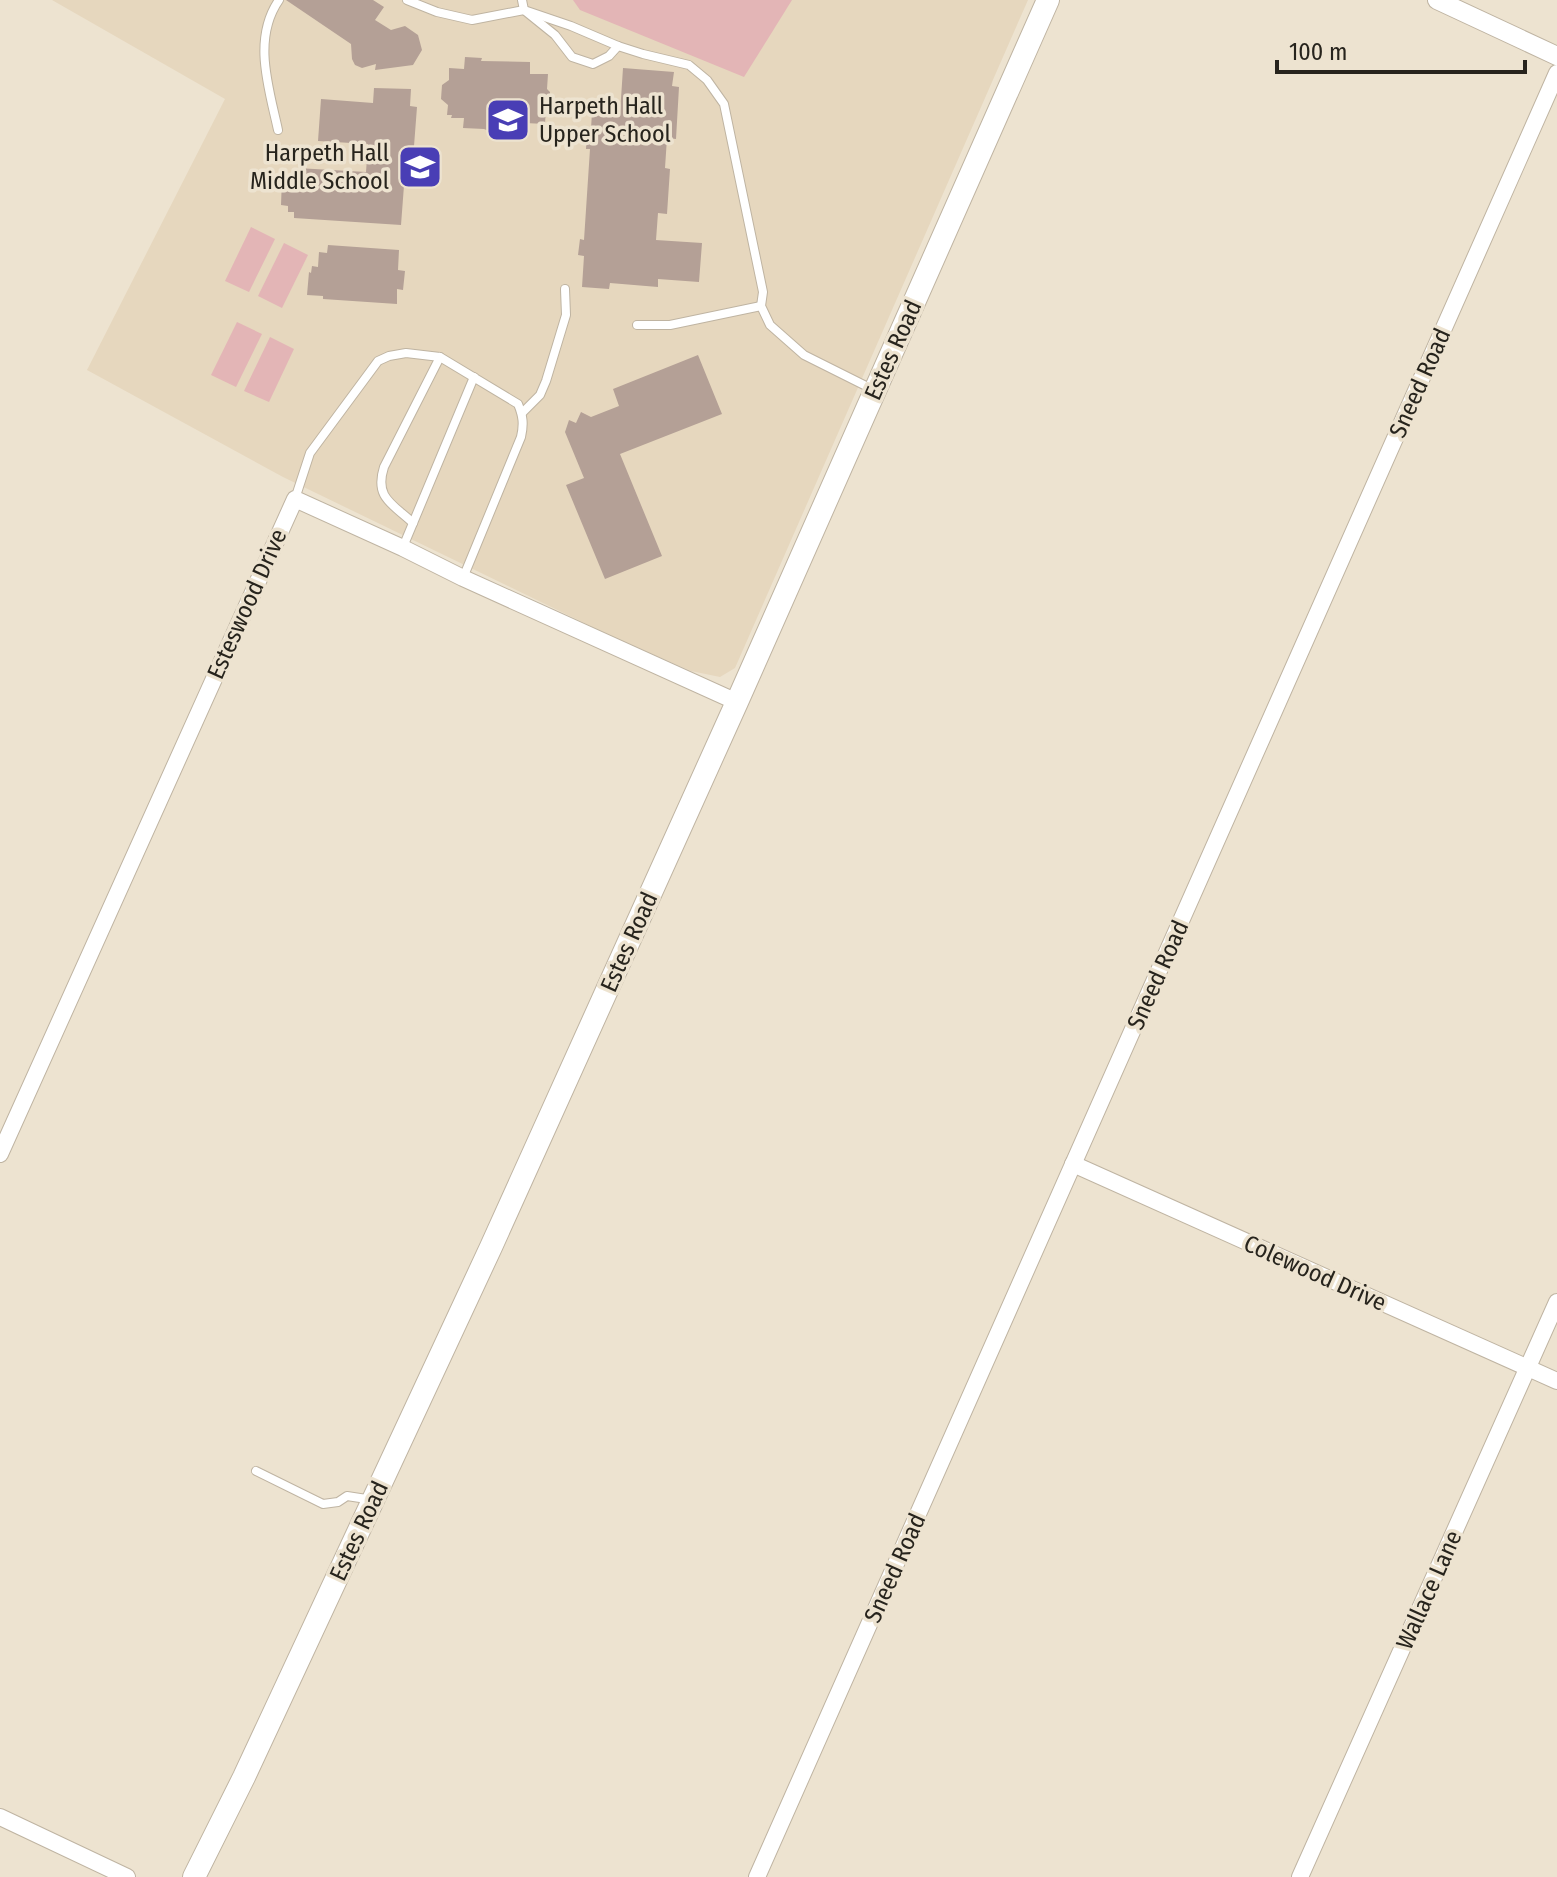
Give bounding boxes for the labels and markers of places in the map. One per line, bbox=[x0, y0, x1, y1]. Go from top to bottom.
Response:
place label: Harpeth Hall Upper School bbox=[539, 92, 671, 148]
school or university icon: Harpeth Hall Upper School bbox=[484, 96, 532, 144]
place label: Harpeth Hall Middle School bbox=[250, 139, 389, 195]
school or university icon: Harpeth Hall Middle School bbox=[396, 143, 444, 191]

